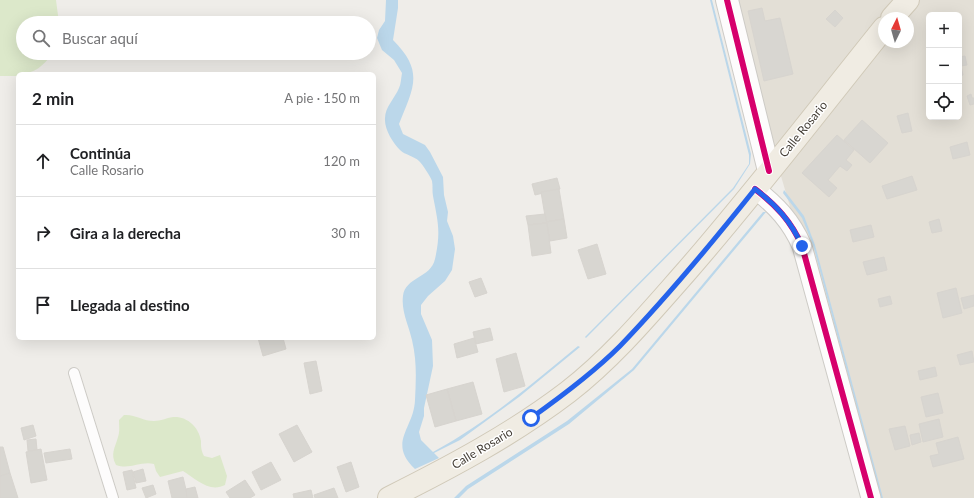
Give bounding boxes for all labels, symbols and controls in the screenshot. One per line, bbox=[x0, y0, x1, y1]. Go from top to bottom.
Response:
north arrow bbox=[878, 12, 914, 48]
map controls bbox=[926, 12, 962, 120]
button: + bbox=[926, 12, 962, 48]
search box bbox=[16, 16, 376, 60]
icon: search bbox=[30, 27, 52, 49]
text: Buscar aquí bbox=[62, 29, 138, 47]
button: − bbox=[926, 48, 962, 84]
button: locate bbox=[926, 84, 962, 120]
text: 2 min bbox=[32, 88, 74, 109]
text: A pie · 150 m bbox=[284, 90, 360, 106]
street label: Calle Rosario bbox=[776, 98, 830, 160]
text: Continúa bbox=[70, 144, 131, 162]
icon: ahead bbox=[32, 150, 54, 172]
text: 120 m bbox=[323, 153, 360, 169]
text: Calle Rosario bbox=[70, 162, 144, 178]
icon: right bbox=[32, 222, 54, 244]
text: Gira a la derecha bbox=[70, 224, 181, 242]
text: 30 m bbox=[331, 225, 360, 241]
route end bbox=[793, 237, 811, 255]
icon: arrive bbox=[32, 294, 54, 316]
text: Llegada al destino bbox=[70, 296, 190, 314]
route start bbox=[522, 409, 540, 427]
street label: Calle Rosario bbox=[449, 424, 515, 472]

